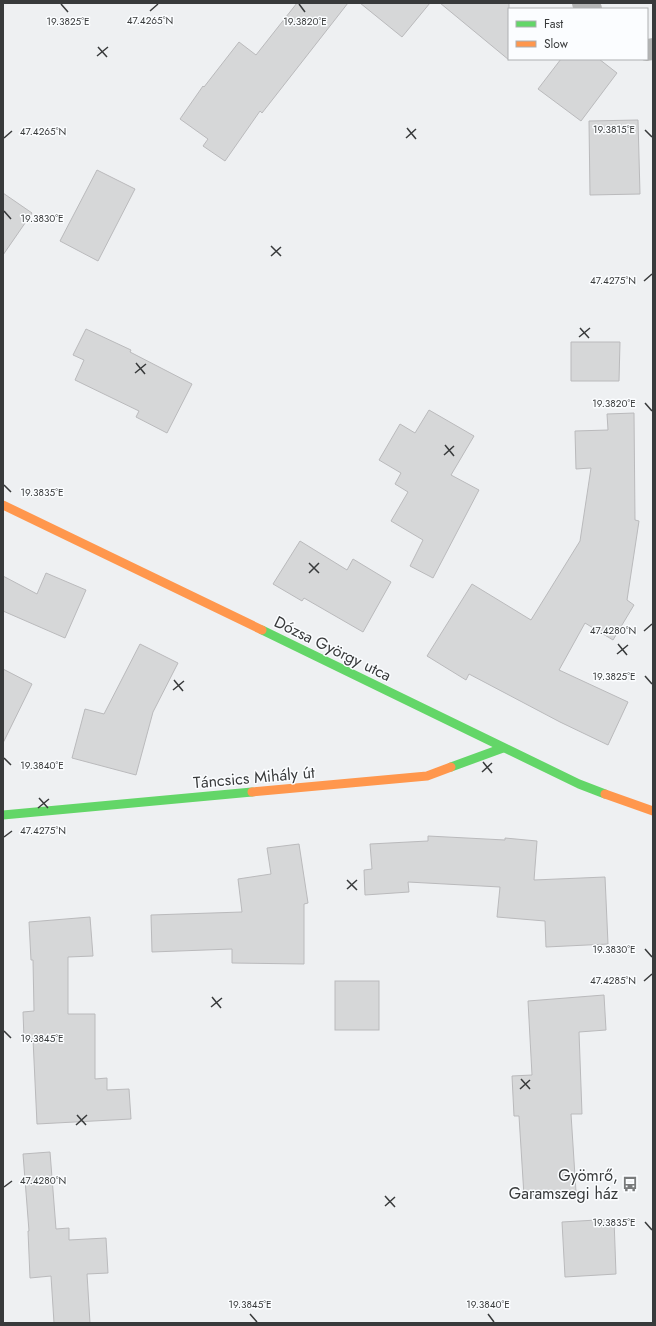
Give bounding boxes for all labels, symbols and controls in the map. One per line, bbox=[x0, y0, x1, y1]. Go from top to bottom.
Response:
legend bbox=[508, 8, 648, 60]
text: 47.4265°N bbox=[127, 13, 173, 28]
text: 19.3825°E bbox=[46, 14, 90, 29]
text: 19.3820°E bbox=[283, 14, 327, 29]
text: Fast bbox=[544, 15, 563, 33]
text: Slow bbox=[544, 35, 569, 53]
text: 19.3815°E bbox=[593, 122, 635, 137]
text: 47.4265°N bbox=[20, 124, 66, 139]
text: 19.3830°E bbox=[20, 211, 64, 226]
text: 47.4275°N bbox=[590, 273, 636, 288]
text: 19.3820°E bbox=[592, 396, 636, 411]
text: 19.3835°E bbox=[21, 485, 63, 500]
street label: Dózsa György utca bbox=[270, 610, 395, 687]
text: 47.4280°N bbox=[590, 623, 636, 638]
text: 19.3825°E bbox=[592, 669, 636, 684]
text: 19.3840°E bbox=[20, 758, 64, 773]
street label: Táncsics Mihály út bbox=[192, 761, 316, 794]
text: 47.4275°N bbox=[20, 823, 66, 838]
text: 19.3830°E bbox=[592, 942, 636, 957]
text: 47.4285°N bbox=[590, 973, 636, 988]
text: 19.3845°E bbox=[20, 1031, 64, 1046]
place label: Gyömrő, Garamszegi ház bbox=[509, 1164, 619, 1205]
text: 47.4280°N bbox=[20, 1173, 66, 1188]
bus stop icon: Gyömrő, Garamszegi ház bbox=[621, 1175, 639, 1193]
text: 19.3835°E bbox=[593, 1215, 635, 1230]
text: 19.3845°E bbox=[228, 1297, 272, 1312]
text: 19.3840°E bbox=[466, 1297, 510, 1312]

